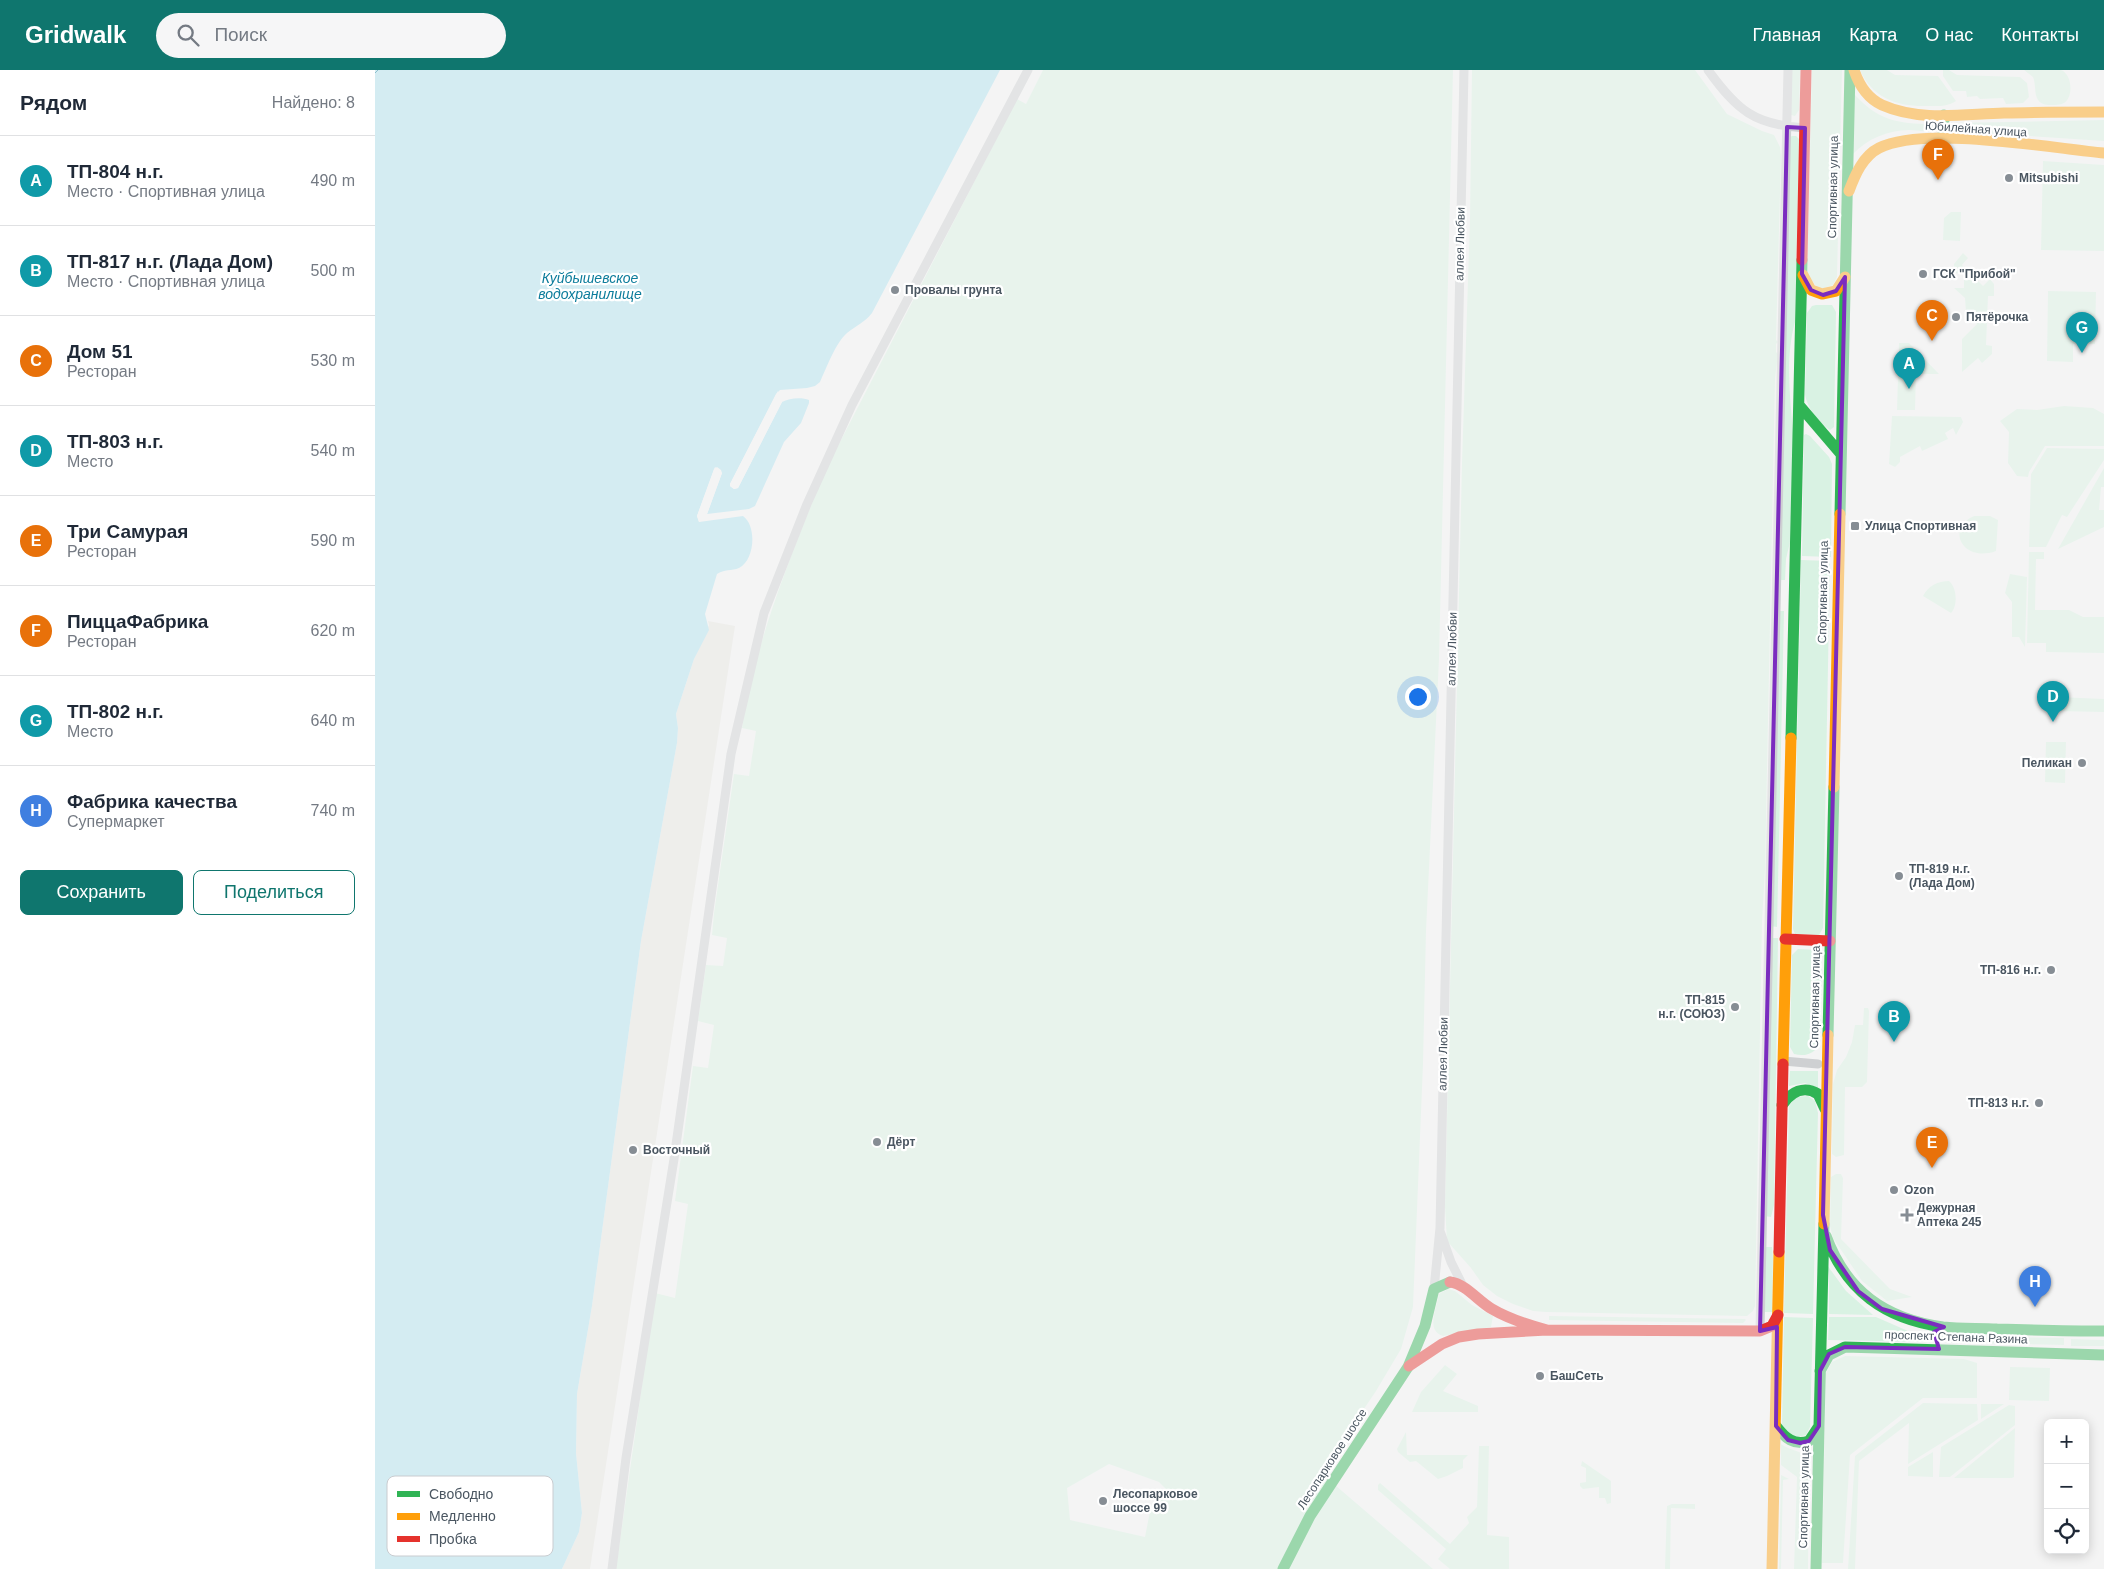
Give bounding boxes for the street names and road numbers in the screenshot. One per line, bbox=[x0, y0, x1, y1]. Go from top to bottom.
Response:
street label: Юбилейная улица bbox=[1925, 118, 2028, 140]
street label: Спортивная улица bbox=[1825, 135, 1841, 239]
street label: аллея Любви bbox=[1452, 207, 1468, 281]
street label: Спортивная улица bbox=[1815, 540, 1831, 644]
street label: аллея Любви bbox=[1444, 612, 1460, 686]
street label: Спортивная улица bbox=[1807, 945, 1823, 1049]
street label: аллея Любви bbox=[1435, 1017, 1451, 1091]
street label: проспект Степана Разина bbox=[1884, 1328, 2028, 1347]
street label: Лесопарковое шоссе bbox=[1294, 1406, 1370, 1512]
street label: Спортивная улица bbox=[1796, 1445, 1812, 1549]

